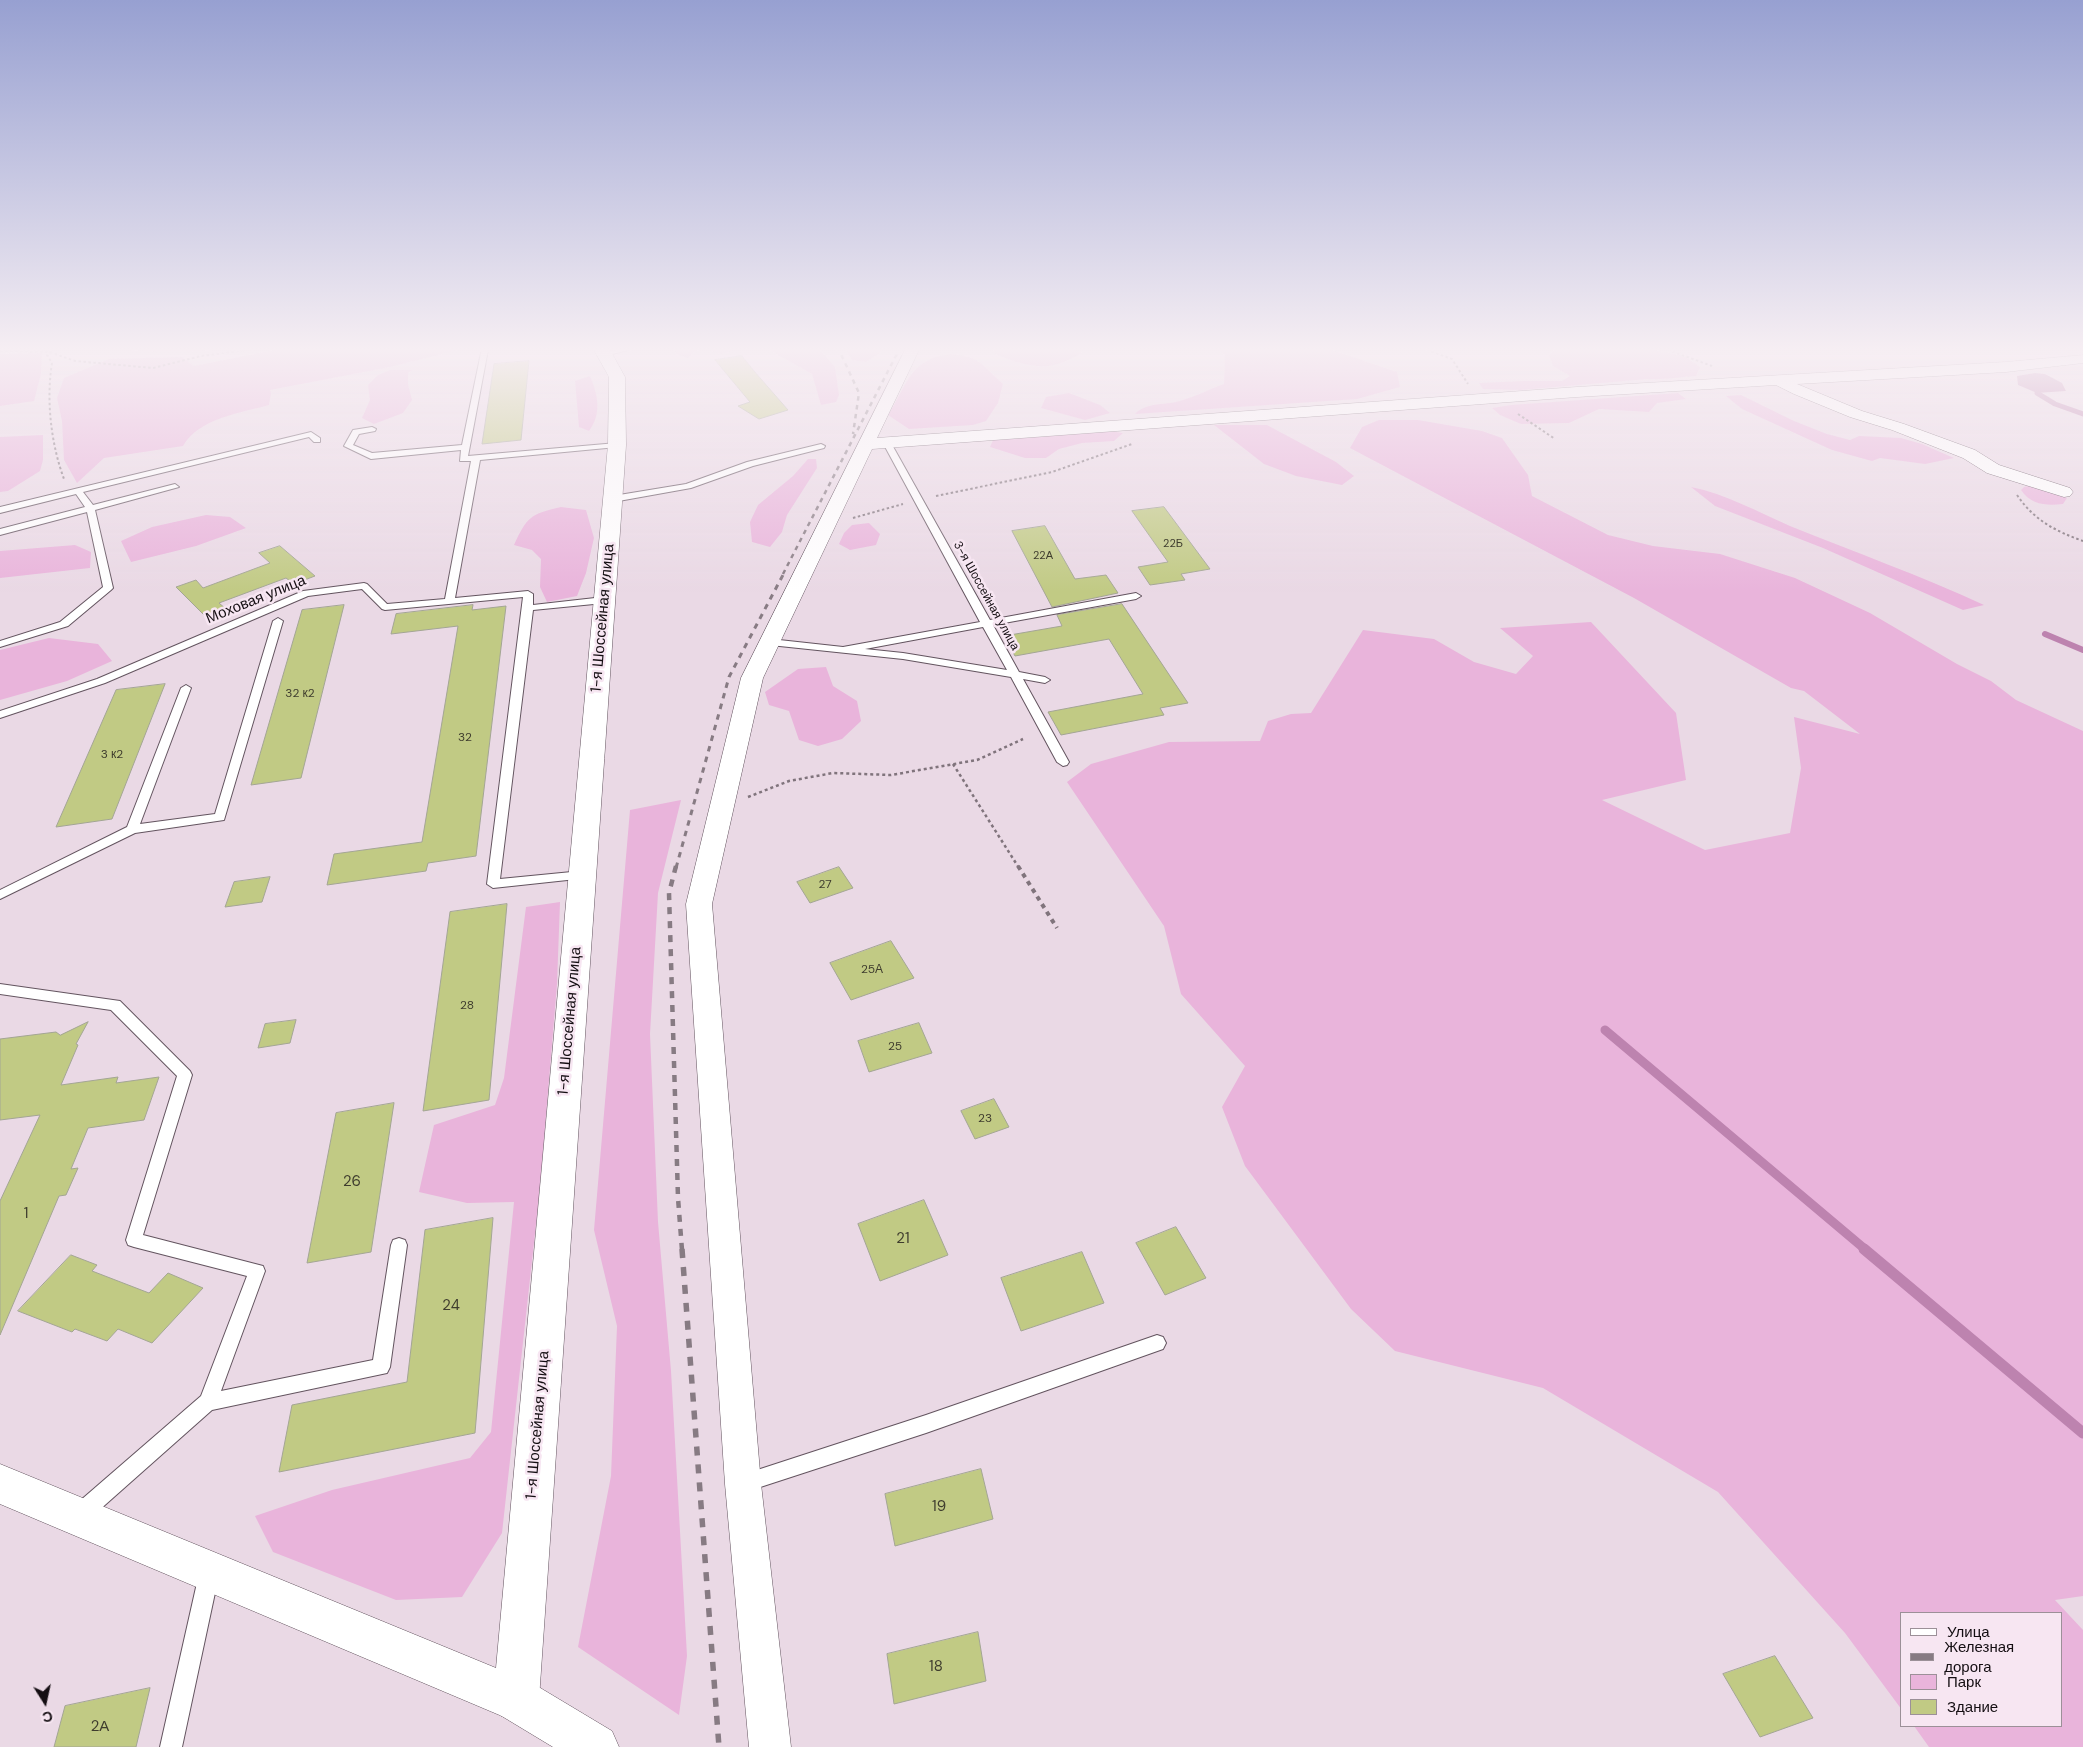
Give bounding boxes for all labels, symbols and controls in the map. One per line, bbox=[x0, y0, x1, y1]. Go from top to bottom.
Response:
house number: 22Б bbox=[1163, 537, 1183, 551]
street label: 3-я Шоссейная улица bbox=[950, 539, 1022, 653]
street label: 1-я Шоссейная улица bbox=[588, 543, 618, 693]
house number: 22А bbox=[1033, 549, 1053, 563]
street label: Моховая улица bbox=[203, 572, 309, 628]
house number: 32 к2 bbox=[285, 687, 315, 701]
house number: 32 bbox=[458, 731, 472, 745]
house number: 3 к2 bbox=[101, 748, 123, 762]
house number: 27 bbox=[818, 878, 832, 892]
street label: 1-я Шоссейная улица bbox=[555, 946, 585, 1096]
house number: 25А bbox=[861, 963, 883, 977]
house number: 28 bbox=[460, 999, 474, 1013]
house number: 25 bbox=[888, 1040, 902, 1054]
house number: 23 bbox=[978, 1112, 992, 1126]
house number: 26 bbox=[343, 1173, 361, 1191]
house number: 1 bbox=[24, 1205, 28, 1223]
house number: 21 bbox=[896, 1230, 910, 1248]
house number: 24 bbox=[442, 1297, 460, 1315]
street label: 1-я Шоссейная улица bbox=[523, 1350, 553, 1500]
house number: 19 bbox=[932, 1498, 946, 1516]
legend bbox=[1900, 1612, 2063, 1727]
text: Улица bbox=[1947, 1622, 1990, 1642]
text: Железная дорога bbox=[1944, 1637, 2014, 1677]
house number: 18 bbox=[929, 1658, 943, 1676]
text: Парк bbox=[1947, 1672, 1981, 1692]
north arrow bbox=[20, 1677, 70, 1727]
text: Здание bbox=[1947, 1697, 1998, 1717]
text: С bbox=[41, 1707, 54, 1727]
house number: 2А bbox=[91, 1718, 109, 1736]

